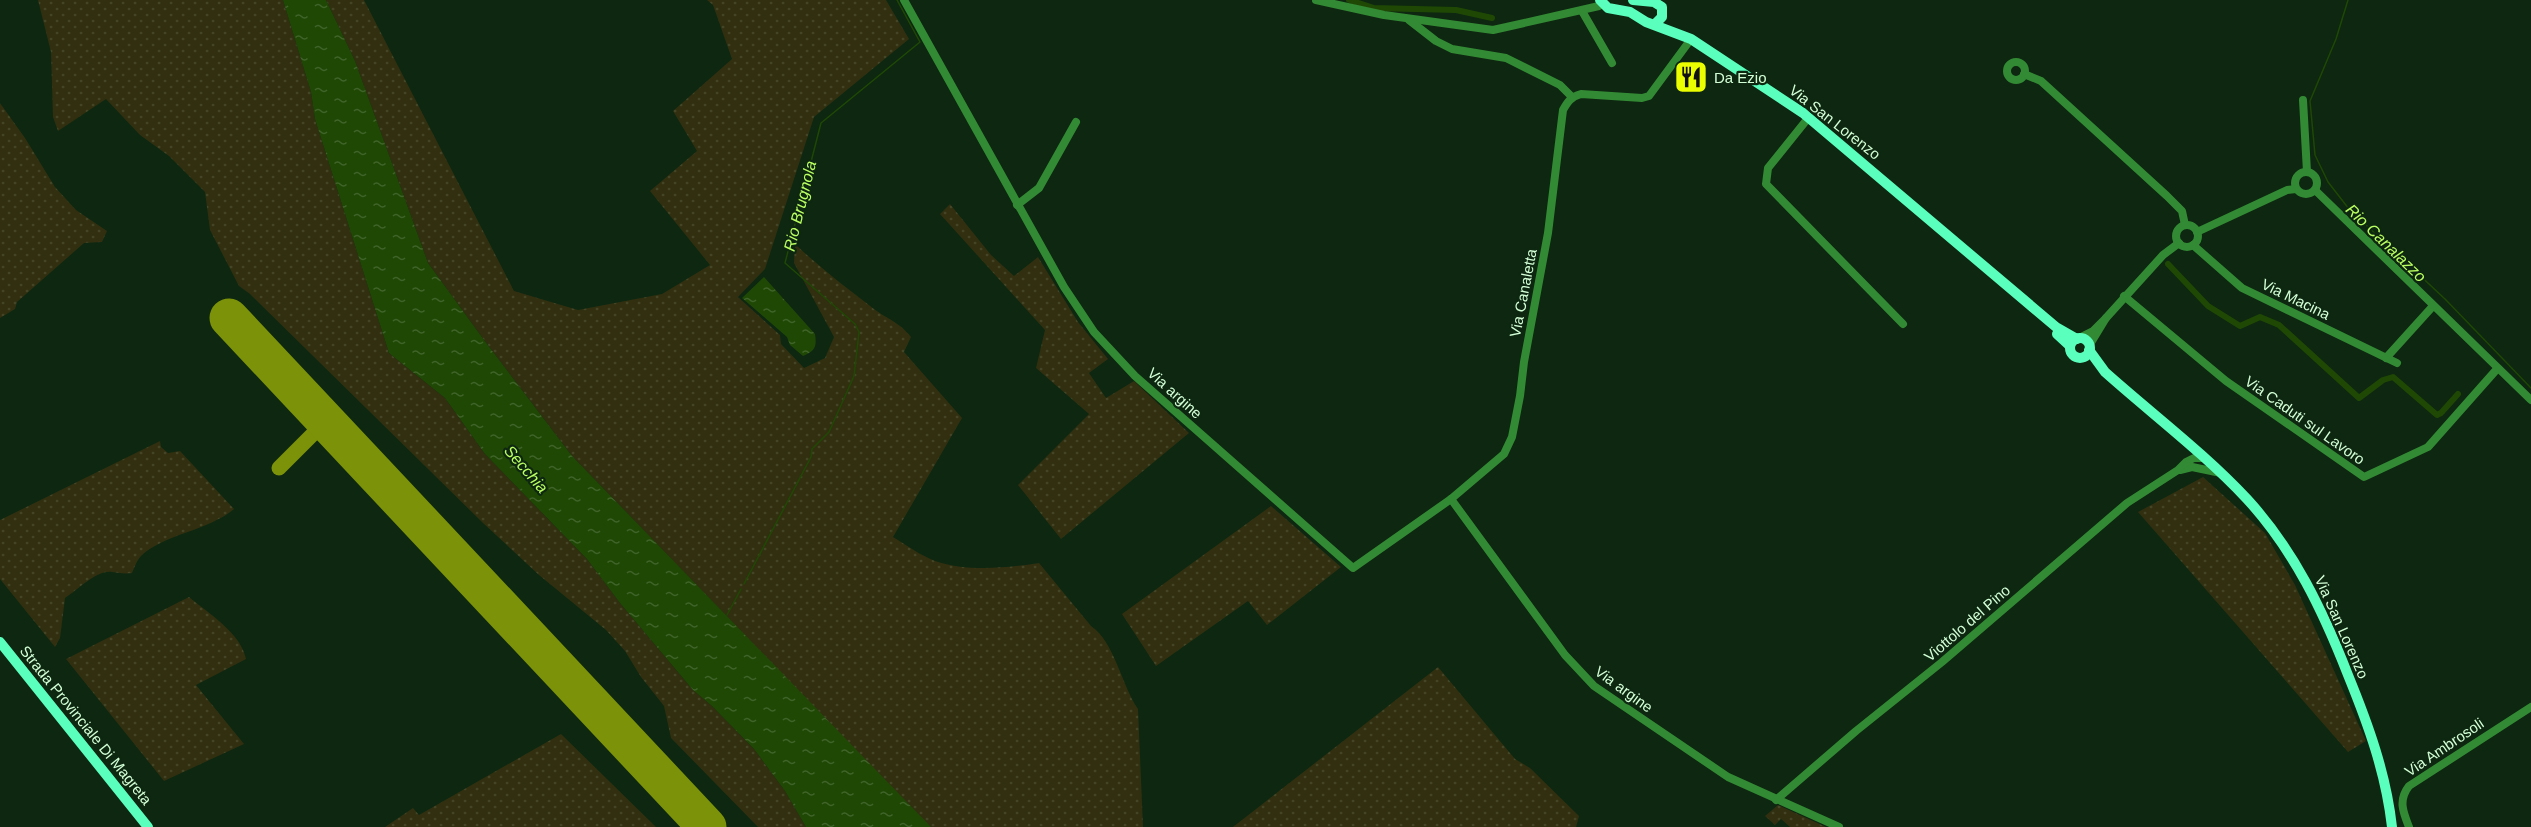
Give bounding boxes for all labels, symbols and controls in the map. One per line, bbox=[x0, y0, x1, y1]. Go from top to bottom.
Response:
restaurant icon: Da Ezio bbox=[1673, 59, 1709, 95]
place label: Da Ezio bbox=[1714, 69, 1767, 86]
street label: Via San Lorenzo bbox=[1786, 81, 1884, 163]
water label: Rio Brugnola bbox=[781, 159, 819, 253]
water label: Rio Canalazzo bbox=[2343, 201, 2429, 285]
street label: Via Canaletta bbox=[1506, 247, 1540, 339]
street label: Via Macina bbox=[2259, 275, 2334, 323]
street label: Via argine bbox=[1144, 364, 1206, 422]
street label: Via Caduti sul Lavoro bbox=[2242, 372, 2368, 468]
water label: Secchia bbox=[501, 442, 551, 496]
street label: Via San Lorenzo bbox=[2312, 573, 2372, 681]
street label: Viottolo del Pino bbox=[1921, 581, 2013, 665]
street label: Strada Provinciale Di Magreta bbox=[17, 642, 156, 808]
street label: Via argine bbox=[1592, 662, 1656, 716]
street label: Via Ambrosoli bbox=[2401, 714, 2487, 780]

